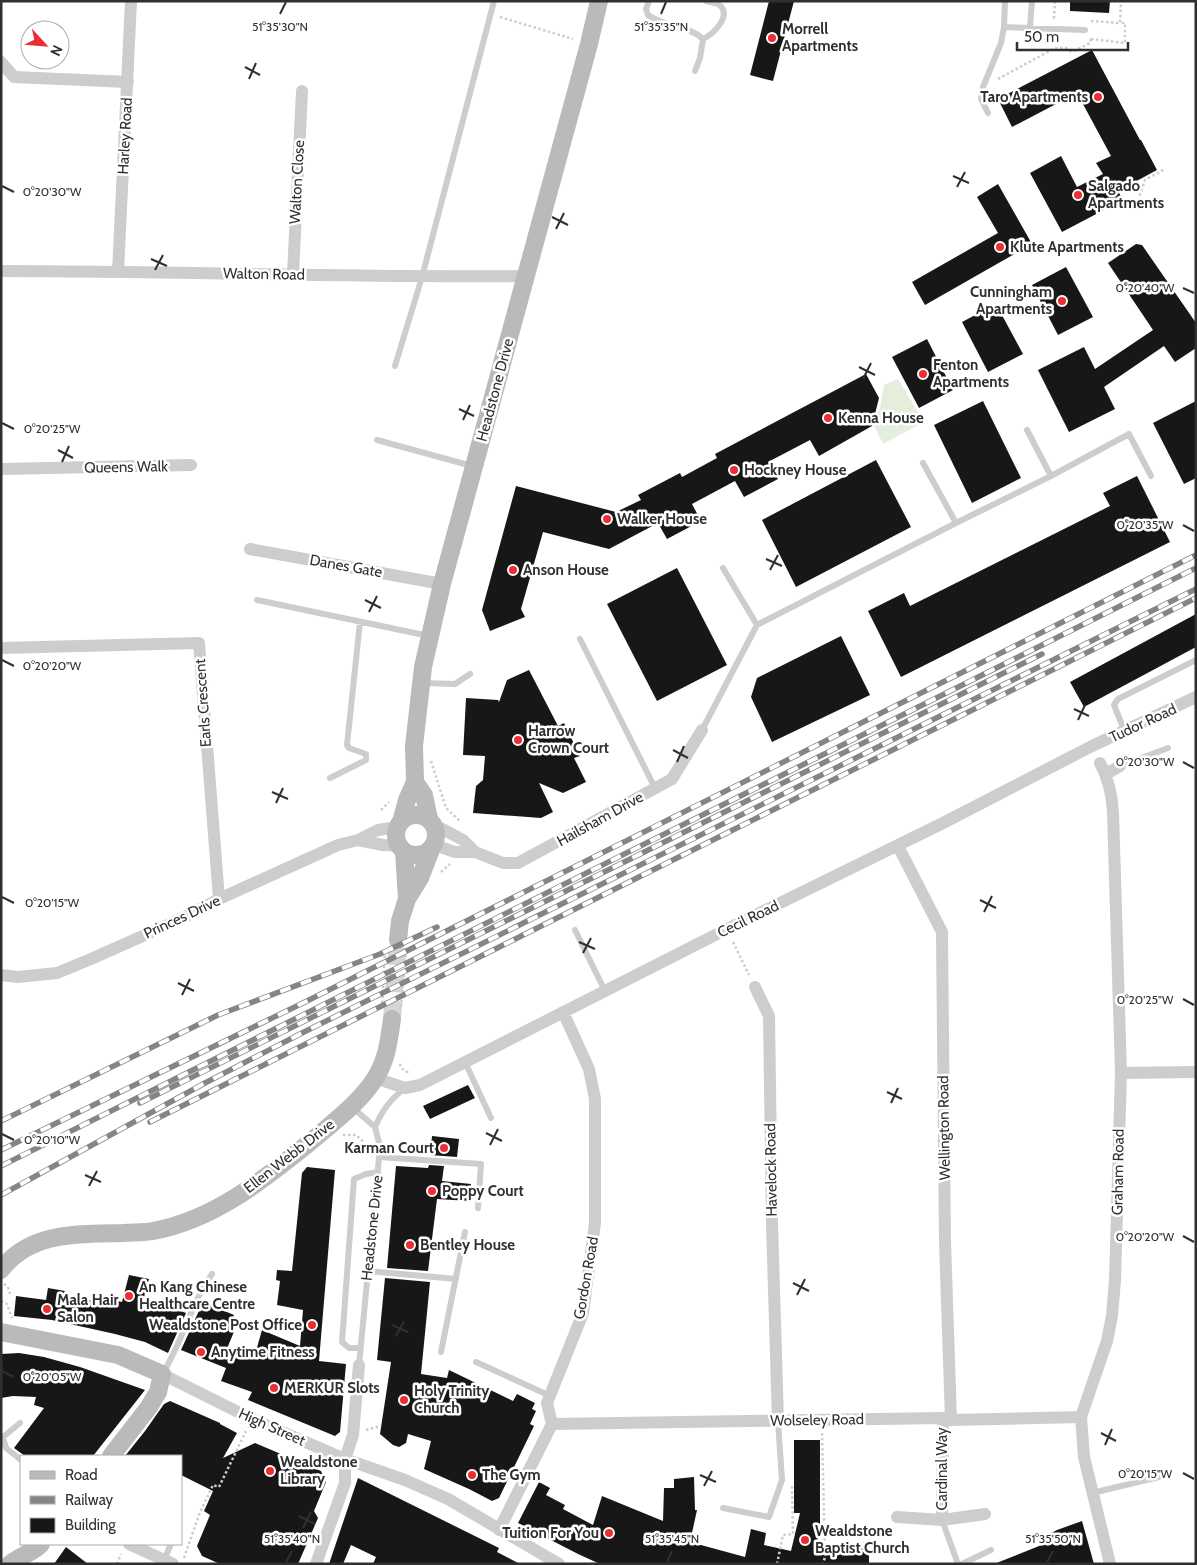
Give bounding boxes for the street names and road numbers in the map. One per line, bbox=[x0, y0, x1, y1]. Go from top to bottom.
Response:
street label: Harley Road bbox=[114, 97, 136, 175]
street label: Walton Close bbox=[286, 139, 308, 224]
street label: Walton Road bbox=[223, 264, 305, 284]
street label: Headstone Drive bbox=[473, 336, 518, 444]
street label: Queens Walk bbox=[84, 457, 168, 477]
street label: Danes Gate bbox=[308, 551, 384, 581]
street label: Earls Crescent bbox=[191, 658, 215, 748]
street label: Tudor Road bbox=[1107, 700, 1179, 746]
street label: Hailsham Drive bbox=[554, 788, 647, 850]
street label: Princes Drive bbox=[141, 891, 223, 943]
street label: Cecil Road bbox=[714, 896, 782, 942]
street label: Wellington Road bbox=[934, 1075, 954, 1181]
street label: Ellen Webb Drive bbox=[240, 1115, 338, 1197]
street label: Havelock Road bbox=[761, 1123, 781, 1217]
street label: Graham Road bbox=[1108, 1129, 1128, 1215]
street label: Headstone Drive bbox=[358, 1174, 387, 1282]
street label: Gordon Road bbox=[570, 1235, 602, 1321]
street label: High Street bbox=[236, 1404, 308, 1450]
street label: Wolseley Road bbox=[770, 1410, 864, 1430]
street label: Cardinal Way bbox=[933, 1427, 951, 1511]

